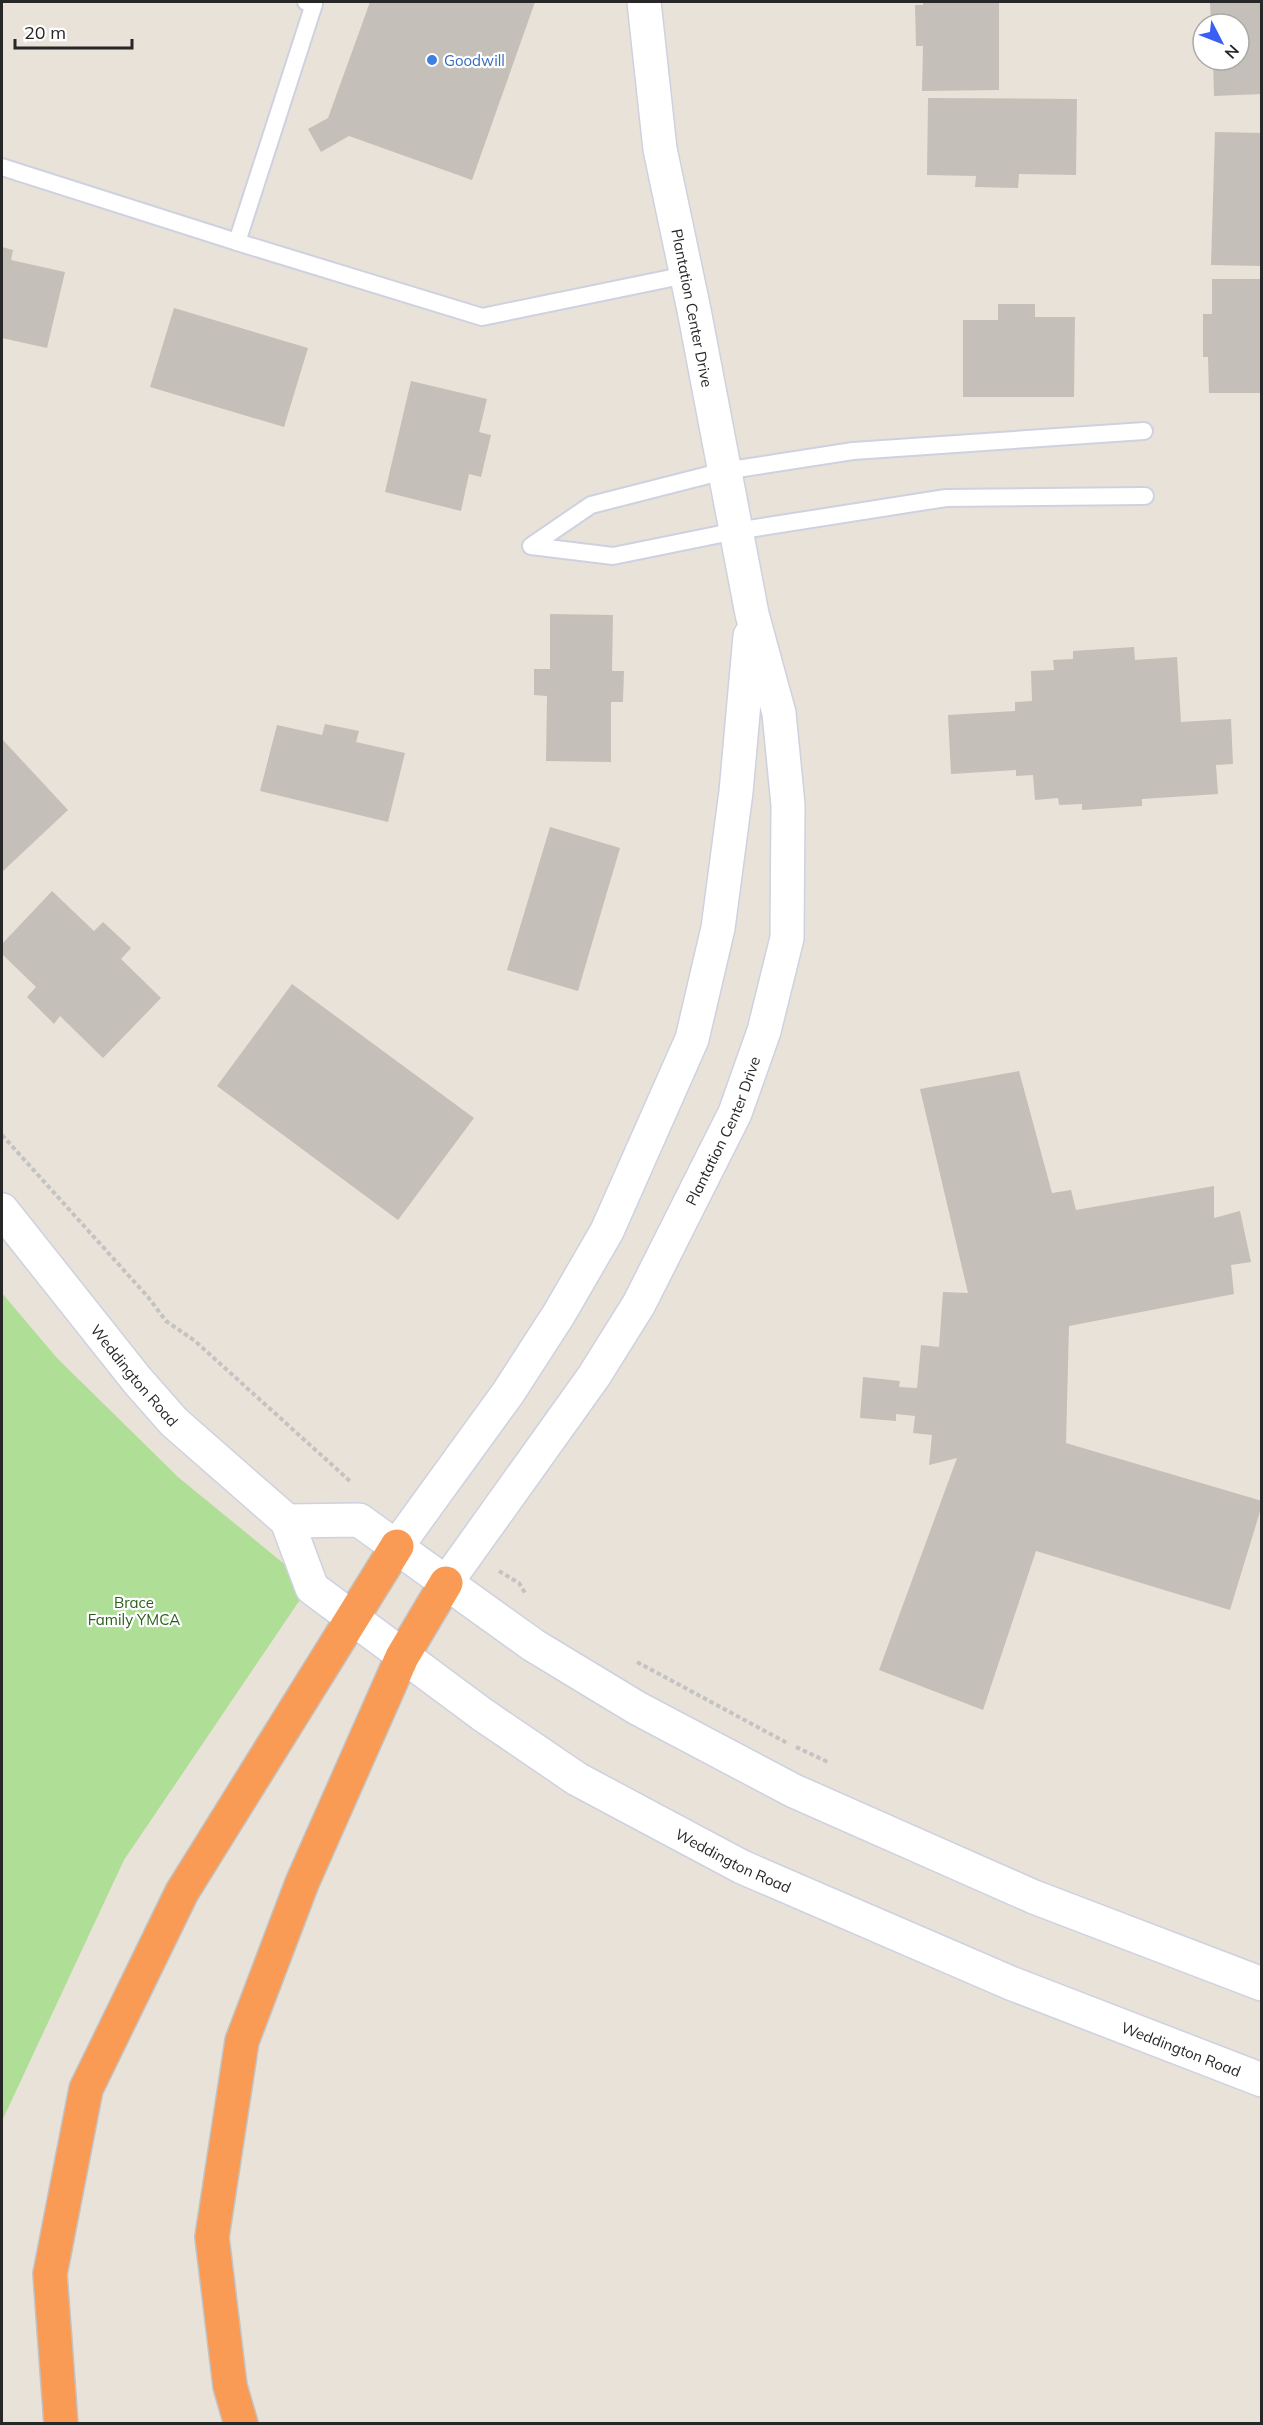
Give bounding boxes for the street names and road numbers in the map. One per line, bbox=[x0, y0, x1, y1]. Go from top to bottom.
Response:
street label: Plantation Center Drive bbox=[667, 227, 717, 389]
street label: Plantation Center Drive bbox=[681, 1054, 764, 1208]
street label: Weddington Road bbox=[87, 1320, 183, 1430]
street label: Weddington Road bbox=[672, 1824, 794, 1897]
street label: Weddington Road bbox=[1119, 2017, 1244, 2081]

